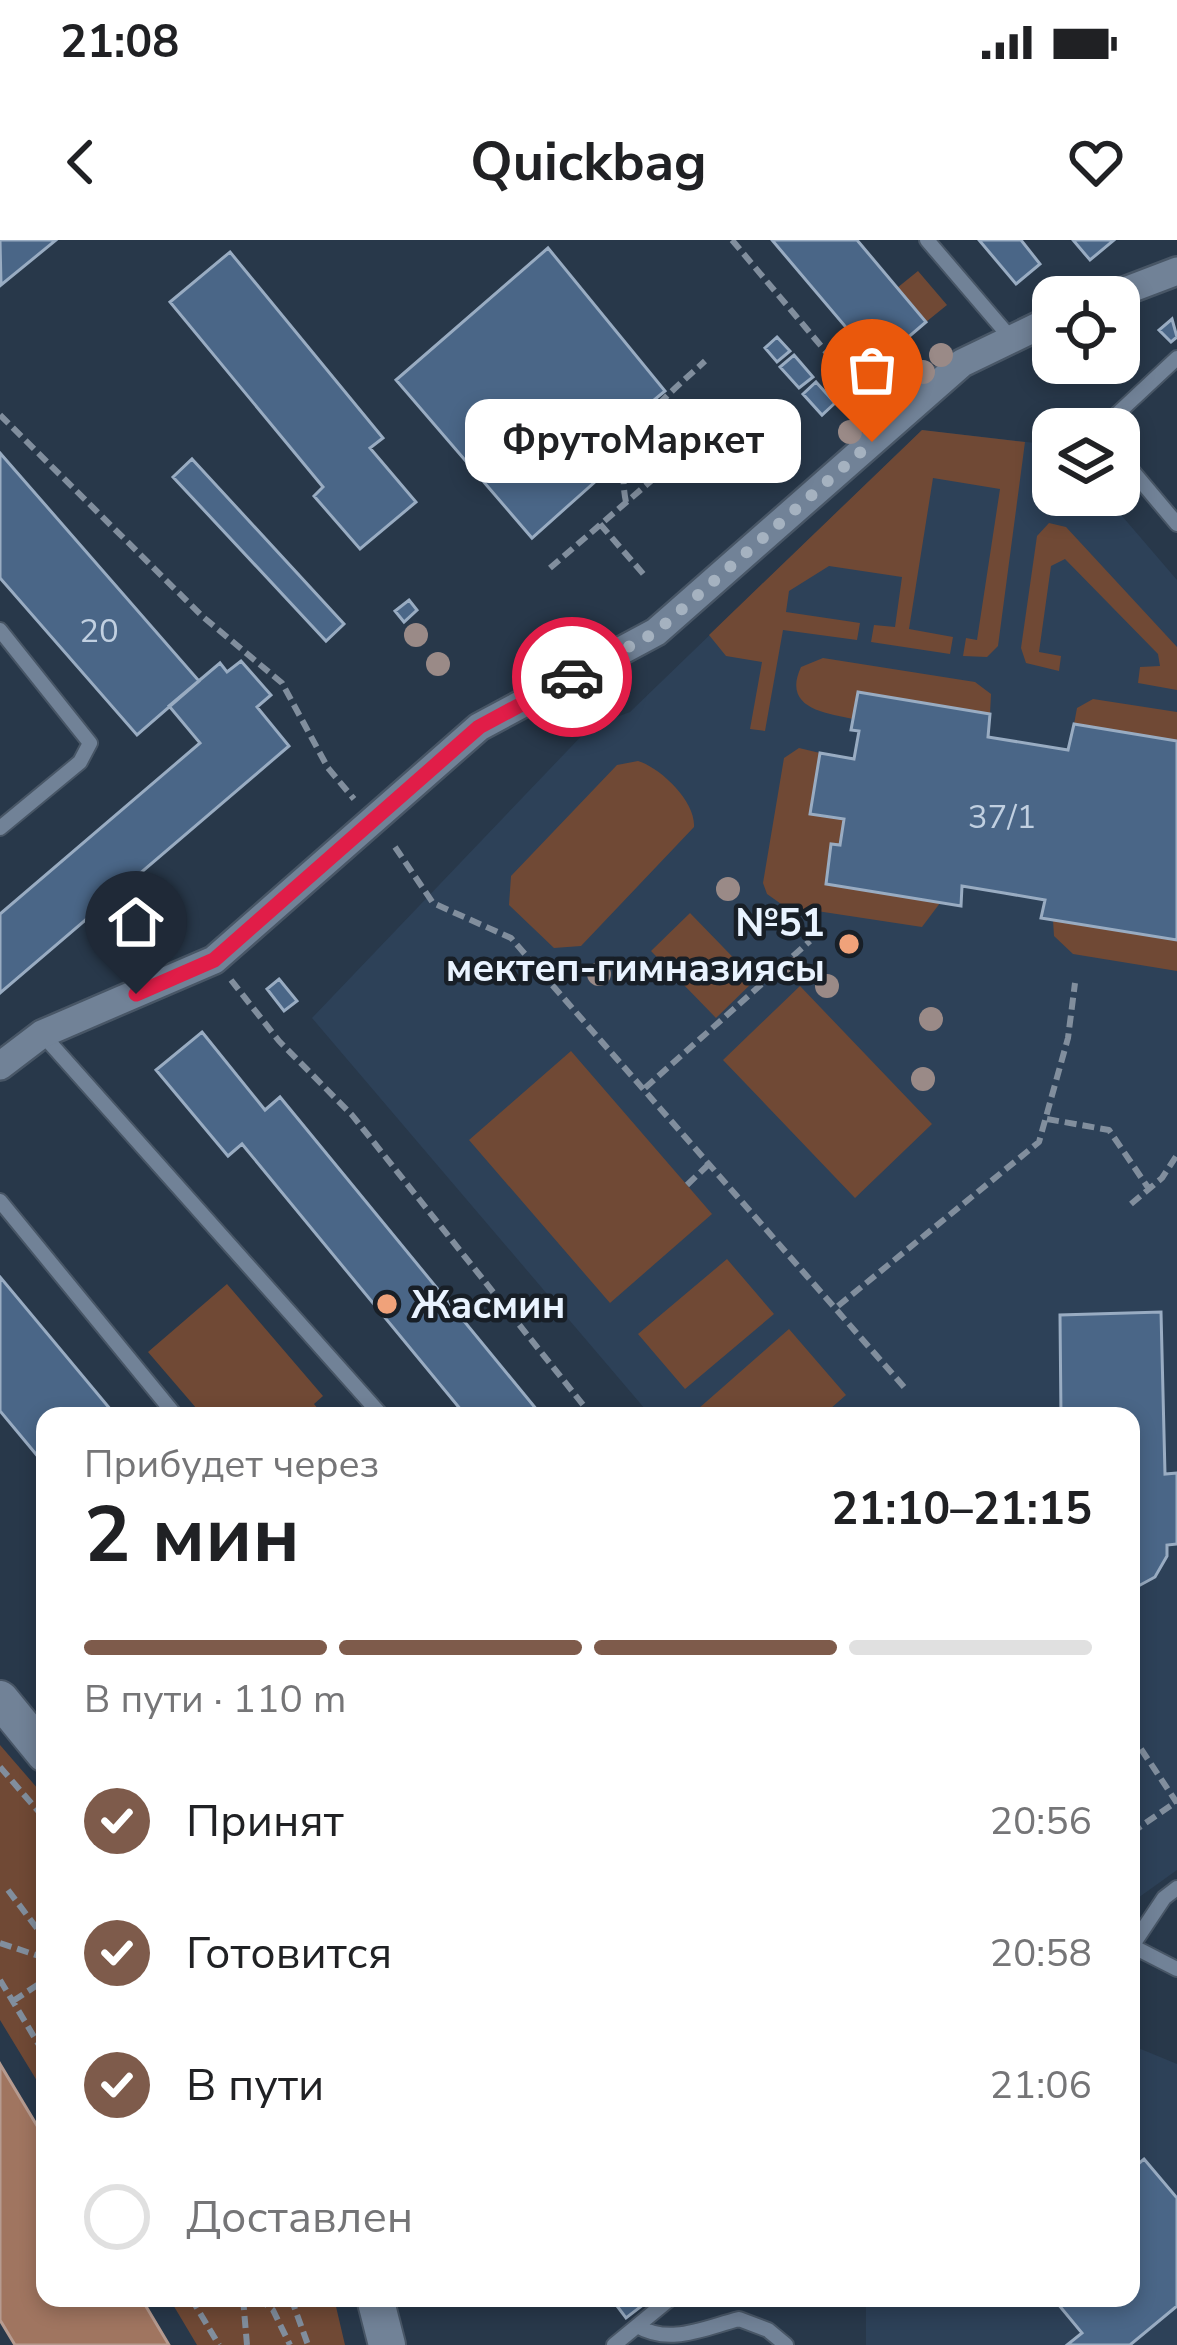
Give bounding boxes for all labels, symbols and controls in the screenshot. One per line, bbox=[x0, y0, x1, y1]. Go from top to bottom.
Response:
text: 21:08 bbox=[60, 12, 179, 73]
text: Quickbag bbox=[470, 125, 707, 199]
icon: back bbox=[48, 129, 114, 195]
icon: heart bbox=[1063, 129, 1129, 195]
map controls bbox=[1032, 276, 1140, 516]
button: locate bbox=[1032, 276, 1140, 384]
pin bbox=[821, 319, 923, 442]
icon: bag bbox=[839, 337, 905, 403]
callout: ФрутоМаркет bbox=[464, 400, 800, 484]
button: layers bbox=[1032, 408, 1140, 516]
text: ФрутоМаркет bbox=[502, 414, 764, 467]
house number: 20 bbox=[79, 609, 119, 654]
courier bbox=[512, 617, 632, 737]
icon: car bbox=[539, 644, 605, 710]
house number: 37/1 bbox=[968, 795, 1036, 840]
pin bbox=[85, 871, 187, 994]
icon: home bbox=[103, 889, 169, 955]
place label: №51 мектеп-гимназиясы bbox=[446, 897, 825, 995]
marker: №51 мектеп-гимназиясы bbox=[836, 931, 862, 957]
place label: Жасмин bbox=[411, 1279, 565, 1332]
marker: Жасмин bbox=[374, 1291, 400, 1317]
text: Прибудет через bbox=[84, 1438, 379, 1491]
text: 21:10–21:15 bbox=[831, 1479, 1092, 1540]
text: 2 мин bbox=[84, 1482, 300, 1589]
text: В пути · 110 m bbox=[84, 1673, 346, 1726]
icon: check bbox=[84, 1788, 150, 1854]
text: Принят bbox=[186, 1791, 344, 1852]
text: 20:56 bbox=[990, 1795, 1092, 1848]
icon: check bbox=[84, 1920, 150, 1986]
text: Готовится bbox=[186, 1923, 392, 1984]
text: 20:58 bbox=[990, 1927, 1092, 1980]
icon: check bbox=[84, 2052, 150, 2118]
text: В пути bbox=[186, 2055, 324, 2116]
text: 21:06 bbox=[990, 2059, 1092, 2112]
text: Доставлен bbox=[186, 2187, 413, 2248]

